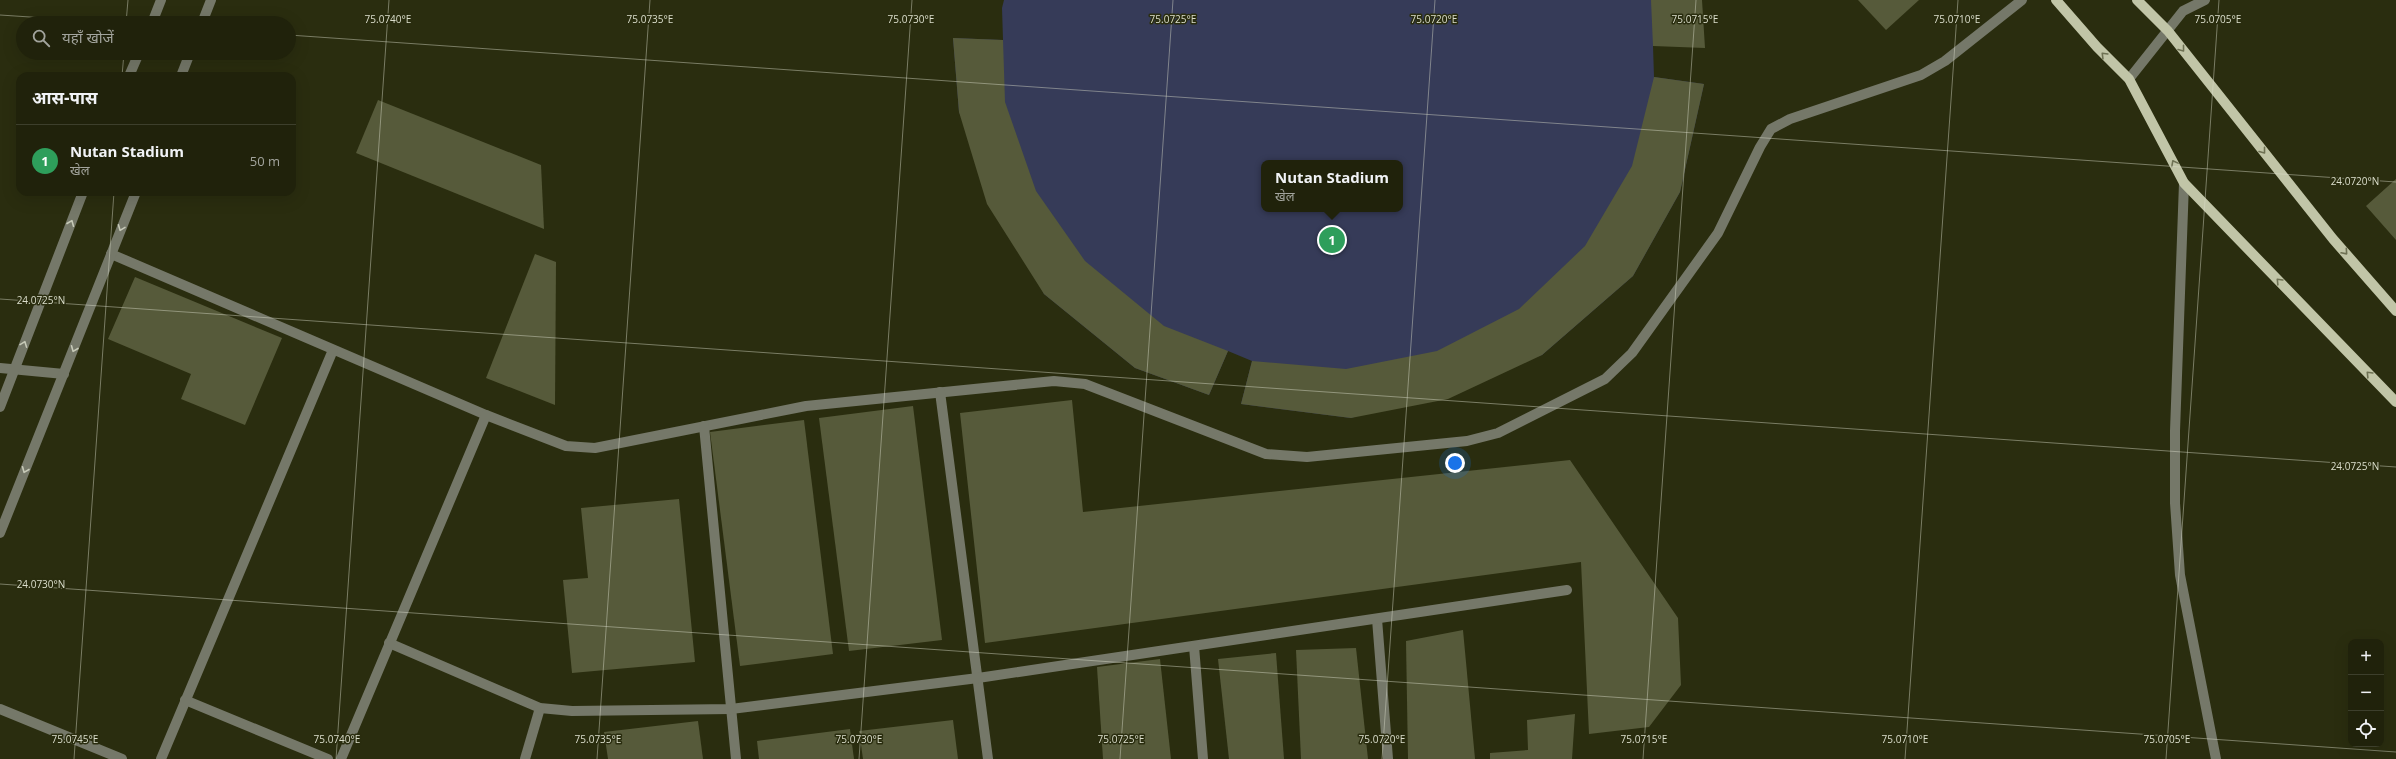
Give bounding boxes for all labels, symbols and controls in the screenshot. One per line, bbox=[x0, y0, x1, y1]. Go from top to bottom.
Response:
text: 75.0740°E bbox=[365, 12, 411, 26]
text: 75.0735°E bbox=[627, 12, 673, 26]
text: 75.0730°E bbox=[888, 12, 934, 26]
text: 75.0725°E bbox=[1150, 12, 1196, 26]
text: 75.0720°E bbox=[1411, 12, 1457, 26]
text: 75.0715°E bbox=[1672, 12, 1718, 26]
text: 75.0710°E bbox=[1934, 12, 1980, 26]
text: 75.0705°E bbox=[2195, 12, 2241, 26]
search box bbox=[16, 16, 296, 60]
icon: search bbox=[30, 27, 52, 49]
text: यहाँ खोजें bbox=[62, 27, 114, 47]
one-way arrow bbox=[2178, 45, 2185, 52]
one-way arrow bbox=[2101, 52, 2109, 60]
text: आस-पास bbox=[32, 86, 98, 109]
text: Nutan Stadium bbox=[70, 141, 184, 161]
one-way arrow bbox=[2259, 146, 2266, 153]
text: 1 bbox=[41, 152, 49, 170]
text: 50 m bbox=[250, 152, 280, 170]
popup bbox=[1261, 160, 1403, 212]
one-way arrow bbox=[2171, 160, 2179, 167]
text: खेल bbox=[70, 161, 89, 179]
text: Nutan Stadium bbox=[1275, 167, 1389, 187]
text: 24.0720°N bbox=[2331, 174, 2379, 188]
text: खेल bbox=[1275, 187, 1295, 205]
one-way arrow bbox=[67, 219, 75, 226]
one-way arrow bbox=[118, 225, 126, 232]
pin: 1 bbox=[1319, 225, 1345, 255]
one-way arrow bbox=[2340, 248, 2347, 255]
one-way arrow bbox=[2276, 278, 2284, 286]
text: 24.0725°N bbox=[17, 293, 65, 307]
one-way arrow bbox=[20, 341, 28, 348]
one-way arrow bbox=[70, 346, 78, 353]
one-way arrow bbox=[2366, 371, 2374, 379]
your location bbox=[1445, 453, 1465, 473]
text: 24.0725°N bbox=[2331, 459, 2379, 473]
one-way arrow bbox=[22, 466, 30, 473]
text: 24.0730°N bbox=[17, 577, 65, 591]
map controls bbox=[2348, 639, 2384, 747]
button: + bbox=[2348, 639, 2384, 675]
button: − bbox=[2348, 675, 2384, 711]
button: locate bbox=[2348, 711, 2384, 747]
text: 75.0745°E bbox=[52, 732, 98, 746]
text: 75.0740°E bbox=[314, 732, 360, 746]
text: 75.0735°E bbox=[575, 732, 621, 746]
text: 75.0730°E bbox=[836, 732, 882, 746]
text: 75.0725°E bbox=[1098, 732, 1144, 746]
text: 75.0720°E bbox=[1359, 732, 1405, 746]
text: 75.0715°E bbox=[1621, 732, 1667, 746]
text: 75.0710°E bbox=[1882, 732, 1928, 746]
text: 75.0705°E bbox=[2144, 732, 2190, 746]

